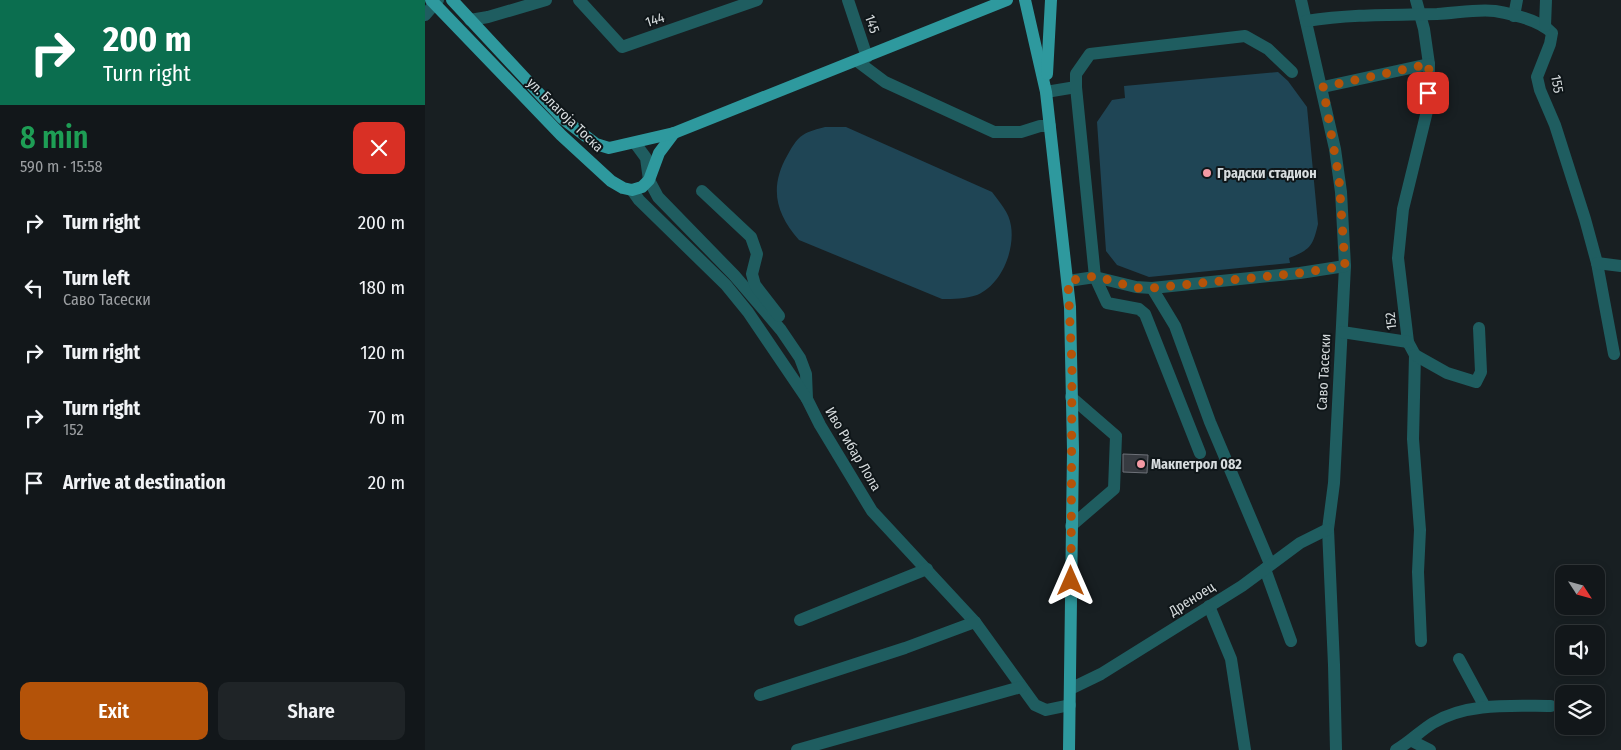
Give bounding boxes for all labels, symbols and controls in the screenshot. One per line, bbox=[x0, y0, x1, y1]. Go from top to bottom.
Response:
street label: 144 bbox=[643, 9, 667, 31]
street label: 145 bbox=[861, 12, 883, 36]
text: 200 m bbox=[103, 18, 191, 60]
icon: right bbox=[20, 20, 85, 85]
text: Turn right bbox=[103, 60, 191, 87]
pin bbox=[1407, 72, 1449, 114]
street label: ул. Благоја Тоска bbox=[523, 74, 607, 156]
street label: 155 bbox=[1547, 74, 1567, 94]
icon: arrive bbox=[1414, 79, 1442, 107]
text: 8 min bbox=[20, 120, 89, 156]
button: close bbox=[353, 122, 405, 174]
text: 590 m · 15:58 bbox=[20, 157, 103, 176]
place label: Градски стадион bbox=[1217, 165, 1317, 182]
marker: Градски стадион bbox=[1201, 167, 1213, 179]
icon: right bbox=[20, 209, 48, 237]
text: Turn right bbox=[63, 211, 140, 234]
text: 200 m bbox=[358, 211, 405, 234]
text: Turn left bbox=[63, 267, 130, 290]
icon: left bbox=[20, 274, 48, 302]
text: 180 m bbox=[359, 276, 405, 299]
text: Саво Тасески bbox=[63, 290, 151, 309]
street label: 152 bbox=[1381, 311, 1401, 331]
street label: Саво Тасески bbox=[1314, 333, 1334, 411]
icon: right bbox=[20, 339, 48, 367]
text: Turn right bbox=[63, 341, 140, 364]
text: 120 m bbox=[360, 341, 405, 364]
text: Turn right bbox=[63, 397, 140, 420]
icon: right bbox=[20, 404, 48, 432]
street label: Иво Рибар Лола bbox=[821, 404, 885, 494]
text: 70 m bbox=[369, 406, 405, 429]
text: 152 bbox=[63, 420, 83, 439]
place label: Макпетрол 082 bbox=[1151, 456, 1242, 473]
marker: Макпетрол 082 bbox=[1135, 458, 1147, 470]
icon: arrive bbox=[20, 469, 48, 497]
text: Arrive at destination bbox=[63, 471, 226, 494]
text: 20 m bbox=[368, 471, 405, 494]
position arrow bbox=[1044, 554, 1096, 606]
north arrow bbox=[1555, 565, 1605, 615]
map controls bbox=[1555, 565, 1605, 735]
street label: Дреноец bbox=[1165, 578, 1219, 620]
button: sound bbox=[1555, 625, 1605, 675]
button: Exit bbox=[20, 682, 208, 740]
button: Share bbox=[218, 682, 405, 740]
button: layers bbox=[1555, 685, 1605, 735]

